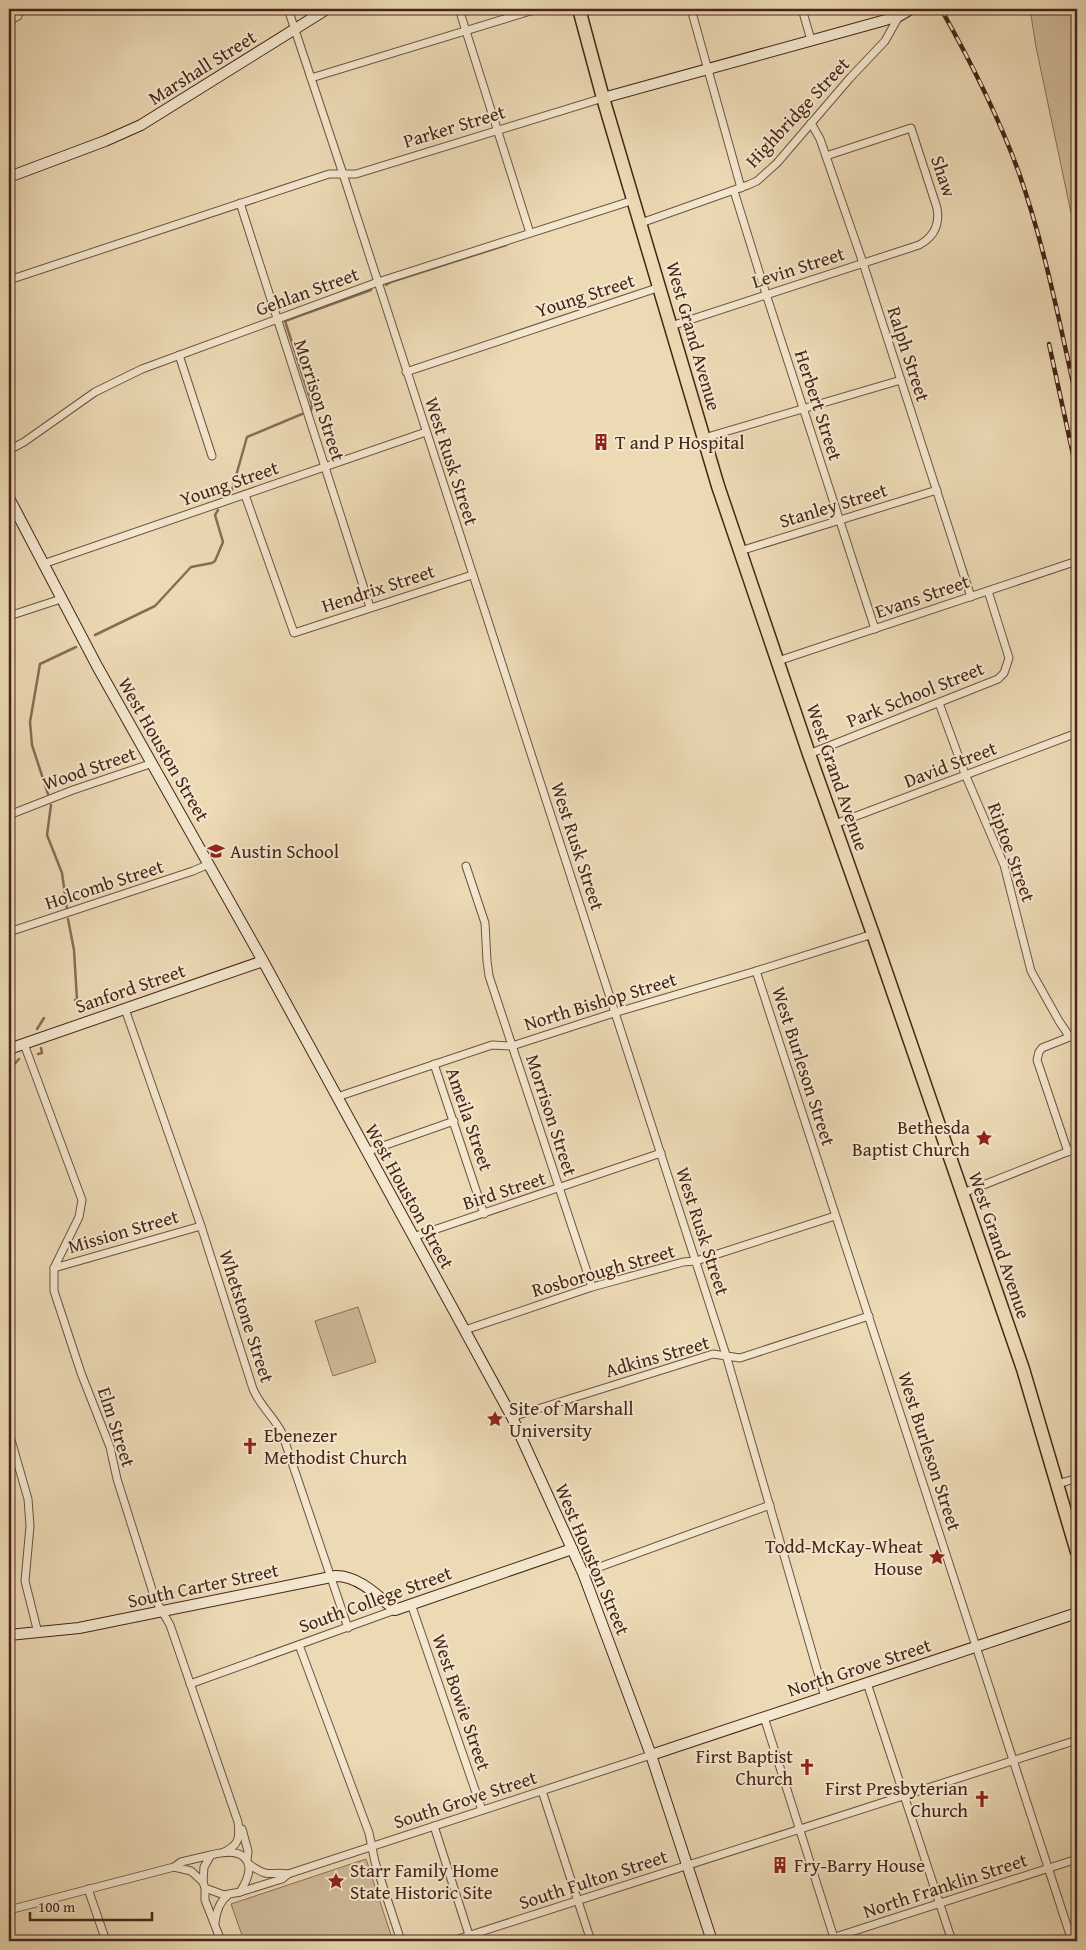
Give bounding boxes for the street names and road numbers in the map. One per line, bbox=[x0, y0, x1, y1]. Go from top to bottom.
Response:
street label: Marshall Street bbox=[143, 23, 262, 111]
street label: Highbridge Street bbox=[738, 50, 856, 173]
street label: Parker Street bbox=[400, 97, 509, 155]
street label: Shaw bbox=[924, 152, 964, 201]
street label: Levin Street bbox=[748, 239, 848, 295]
street label: West Grand Avenue bbox=[659, 258, 729, 414]
street label: Gehlan Street bbox=[251, 259, 363, 323]
street label: Young Street bbox=[532, 266, 638, 324]
street label: Ralph Street bbox=[880, 303, 938, 405]
street label: Morrison Street bbox=[287, 336, 353, 465]
street label: Herbert Street bbox=[788, 346, 850, 464]
street label: West Rusk Street bbox=[418, 393, 486, 529]
street label: Young Street bbox=[176, 453, 282, 513]
street label: Stanley Street bbox=[776, 475, 891, 535]
street label: Hendrix Street bbox=[318, 556, 438, 619]
street label: Evans Street bbox=[871, 567, 973, 625]
street label: Park School Street bbox=[842, 654, 988, 734]
street label: West Houston Street bbox=[111, 672, 217, 826]
street label: West Grand Avenue bbox=[800, 700, 876, 854]
street label: David Street bbox=[900, 733, 1001, 795]
street label: Wood Street bbox=[38, 739, 140, 797]
street label: West Rusk Street bbox=[544, 778, 612, 914]
street label: Riptoe Street bbox=[981, 798, 1043, 906]
street label: Holcomb Street bbox=[41, 852, 167, 916]
street label: Sanford Street bbox=[71, 956, 189, 1020]
street label: North Bishop Street bbox=[520, 964, 680, 1037]
street label: West Burleson Street bbox=[765, 983, 843, 1150]
street label: Morrison Street bbox=[519, 1051, 585, 1180]
street label: Ameila Street bbox=[439, 1063, 501, 1175]
street label: West Houston Street bbox=[358, 1118, 462, 1274]
street label: Bird Street bbox=[459, 1163, 550, 1217]
street label: West Rusk Street bbox=[669, 1163, 737, 1299]
street label: West Grand Avenue bbox=[962, 1168, 1038, 1322]
street label: Mission Street bbox=[64, 1202, 182, 1260]
street label: Rosborough Street bbox=[528, 1236, 678, 1304]
street label: Whetstone Street bbox=[212, 1246, 282, 1386]
street label: Adkins Street bbox=[602, 1328, 713, 1384]
street label: West Burleson Street bbox=[891, 1368, 969, 1535]
street label: Elm Street bbox=[91, 1383, 143, 1471]
street label: West Houston Street bbox=[548, 1479, 638, 1639]
street label: South Carter Street bbox=[125, 1555, 281, 1615]
street label: South College Street bbox=[295, 1558, 456, 1640]
street label: West Bowie Street bbox=[425, 1630, 499, 1774]
street label: North Grove Street bbox=[783, 1630, 935, 1703]
street label: South Grove Street bbox=[390, 1763, 540, 1835]
street label: South Fulton Street bbox=[515, 1842, 671, 1916]
street label: North Franklin Street bbox=[859, 1845, 1031, 1925]

